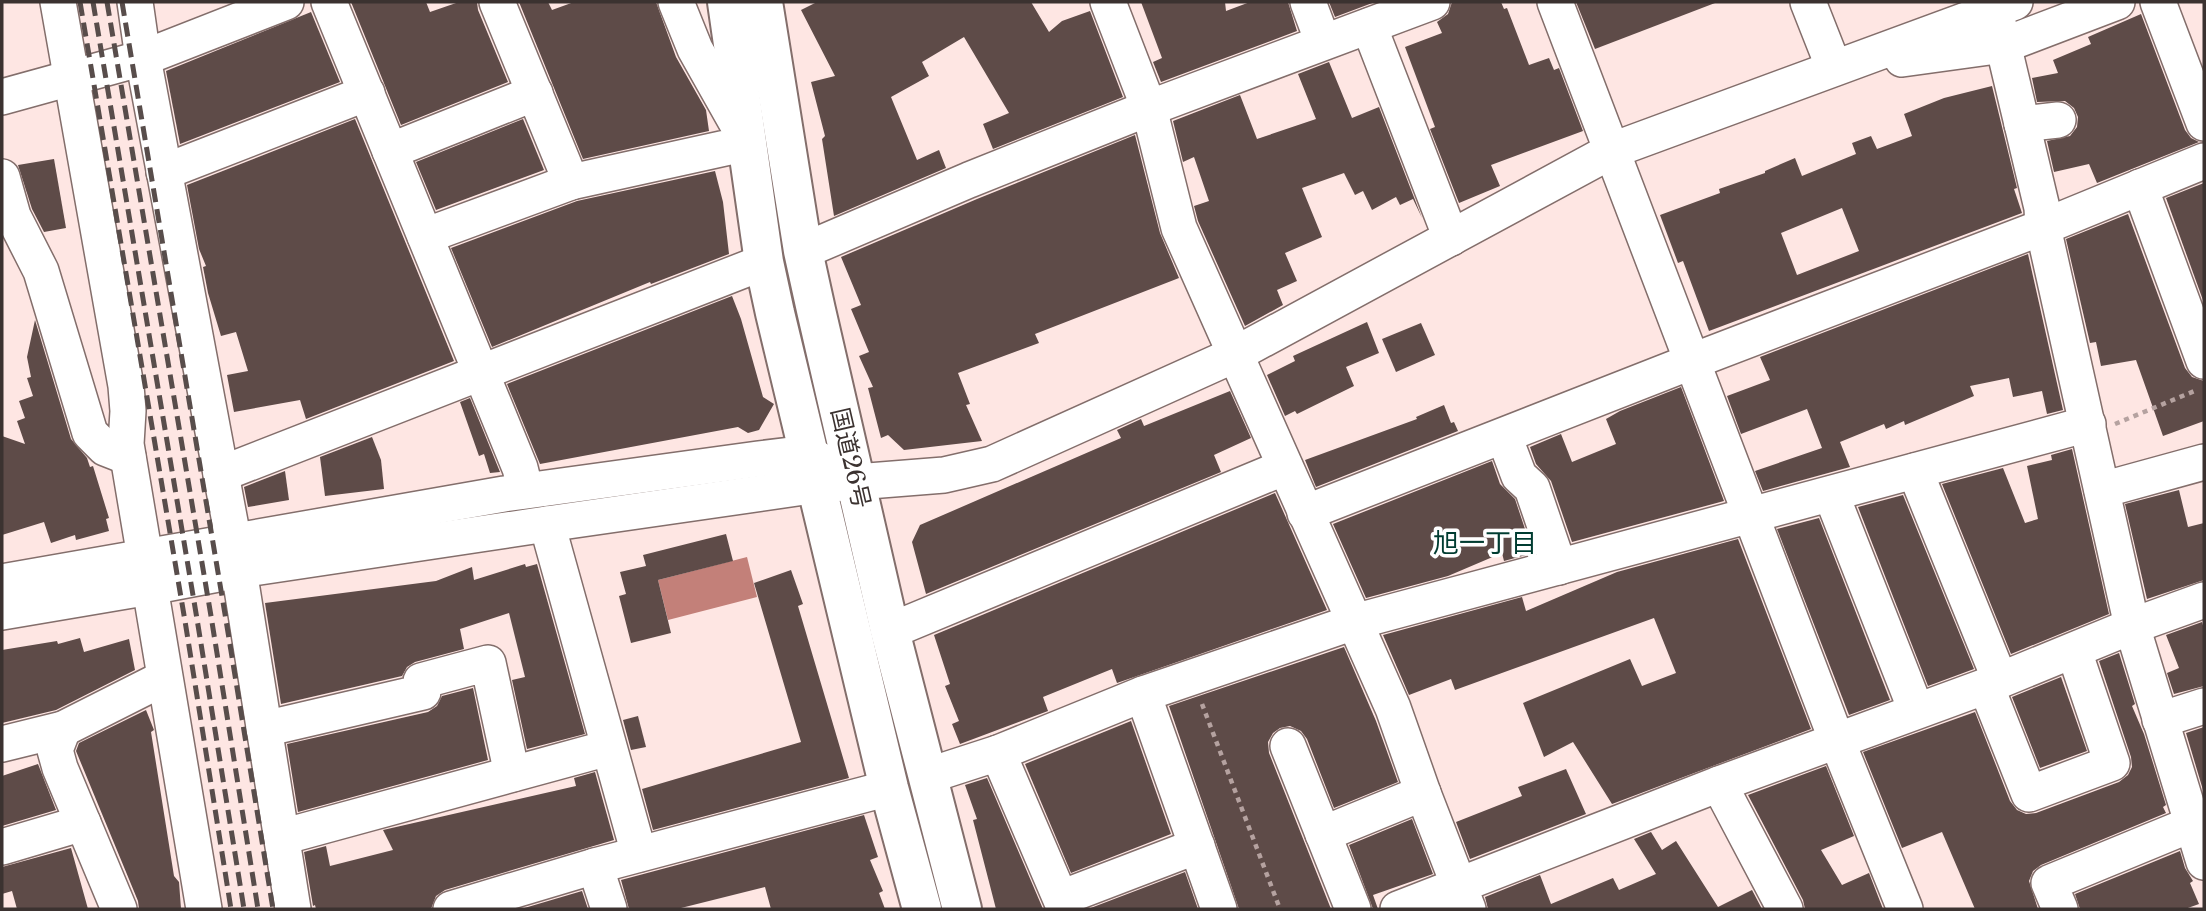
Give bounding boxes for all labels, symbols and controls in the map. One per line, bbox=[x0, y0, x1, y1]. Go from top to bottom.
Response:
street label: 国道26号 bbox=[825, 405, 877, 511]
district label: 旭一丁目 bbox=[1433, 527, 1537, 559]

